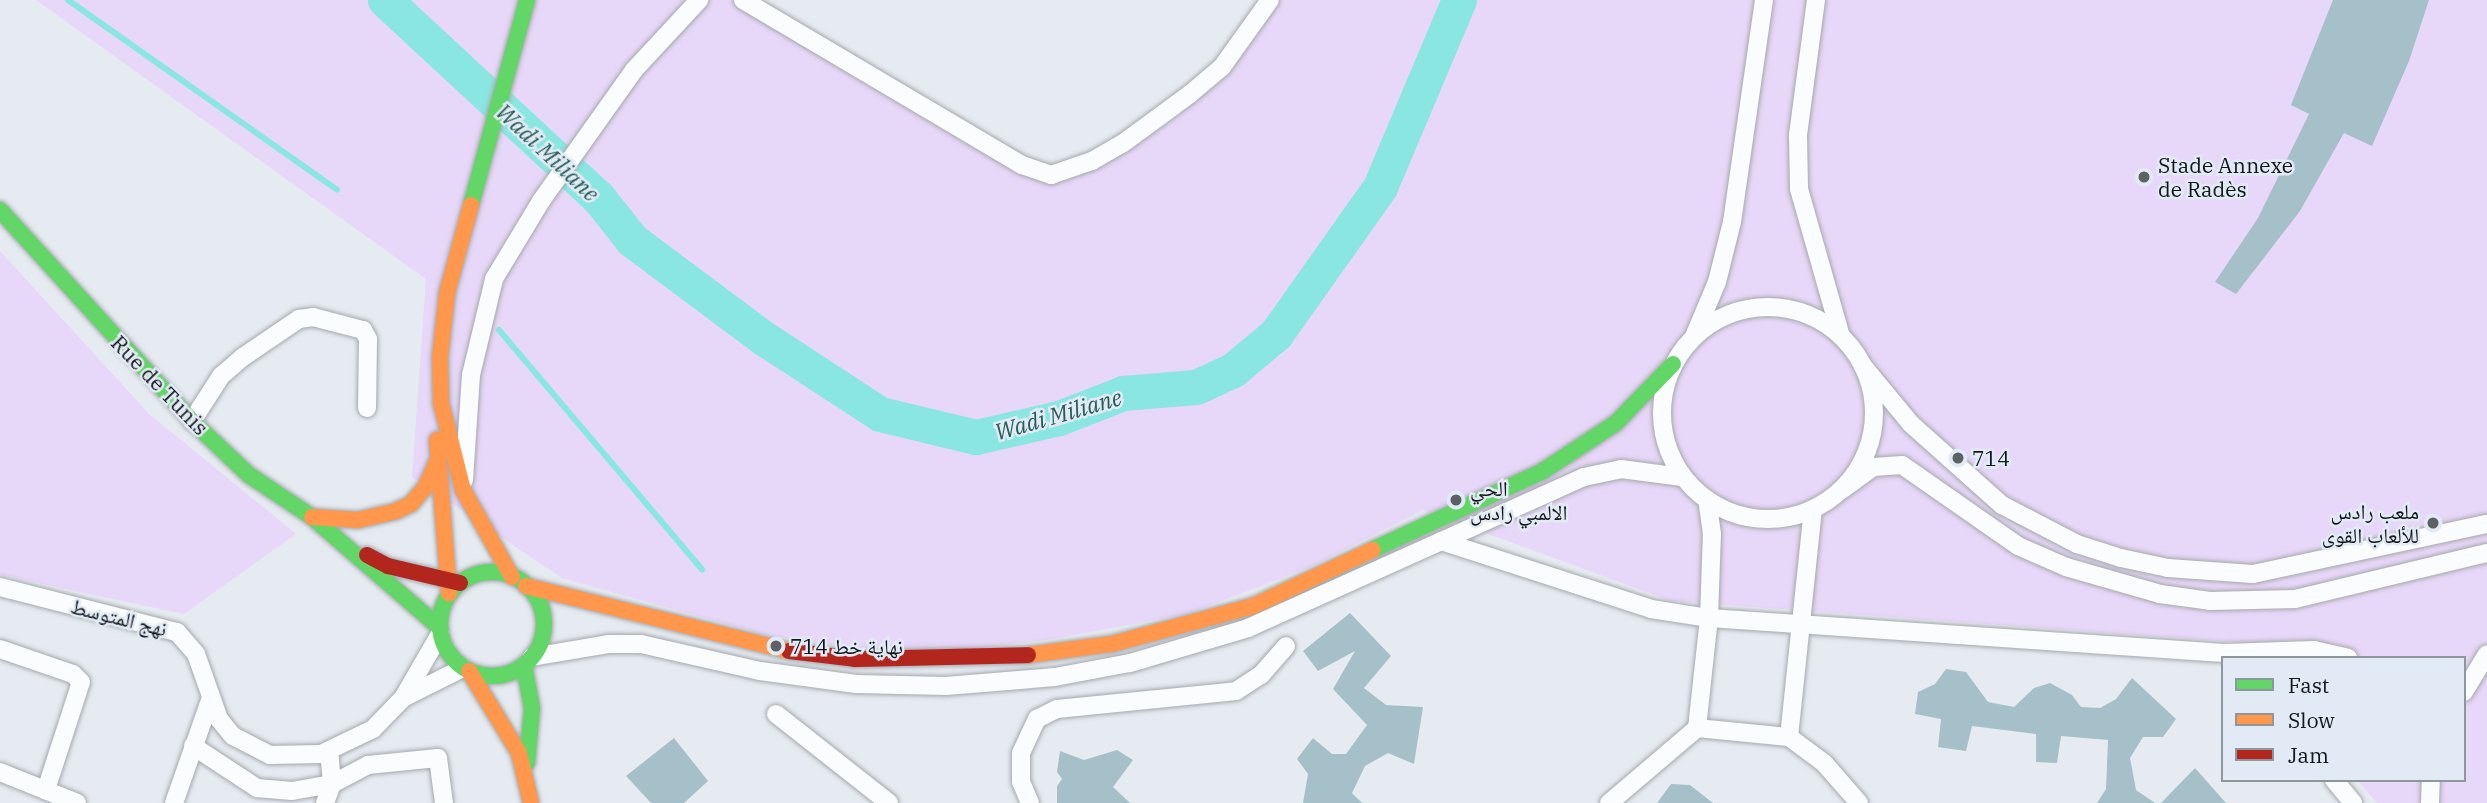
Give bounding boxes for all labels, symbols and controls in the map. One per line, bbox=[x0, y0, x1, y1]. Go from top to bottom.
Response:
water label: Wadi Miliane bbox=[491, 97, 605, 207]
place label: Stade Annexe de Radès bbox=[2158, 152, 2293, 202]
marker: Stade Annexe de Radès bbox=[2136, 169, 2152, 185]
street label: Rue de Tunis bbox=[106, 330, 214, 440]
water label: Wadi Miliane bbox=[991, 383, 1125, 445]
place label: 714 bbox=[1972, 445, 2010, 471]
marker: 714 bbox=[1950, 450, 1966, 466]
place label: الحي الالمبي رادس bbox=[1470, 475, 1568, 525]
marker: الحي الالمبي رادس bbox=[1448, 492, 1464, 508]
place label: ملعب رادس للألعاب القوى bbox=[2322, 498, 2419, 548]
marker: ملعب رادس للألعاب القوى bbox=[2425, 515, 2441, 531]
street label: نهج المتوسط bbox=[68, 593, 170, 641]
place label: نهاية خط 714 bbox=[790, 633, 903, 659]
marker: نهاية خط 714 bbox=[768, 638, 784, 654]
legend bbox=[2221, 656, 2466, 782]
text: Fast bbox=[2288, 671, 2329, 699]
text: Slow bbox=[2288, 706, 2335, 734]
text: Jam bbox=[2288, 741, 2329, 769]

